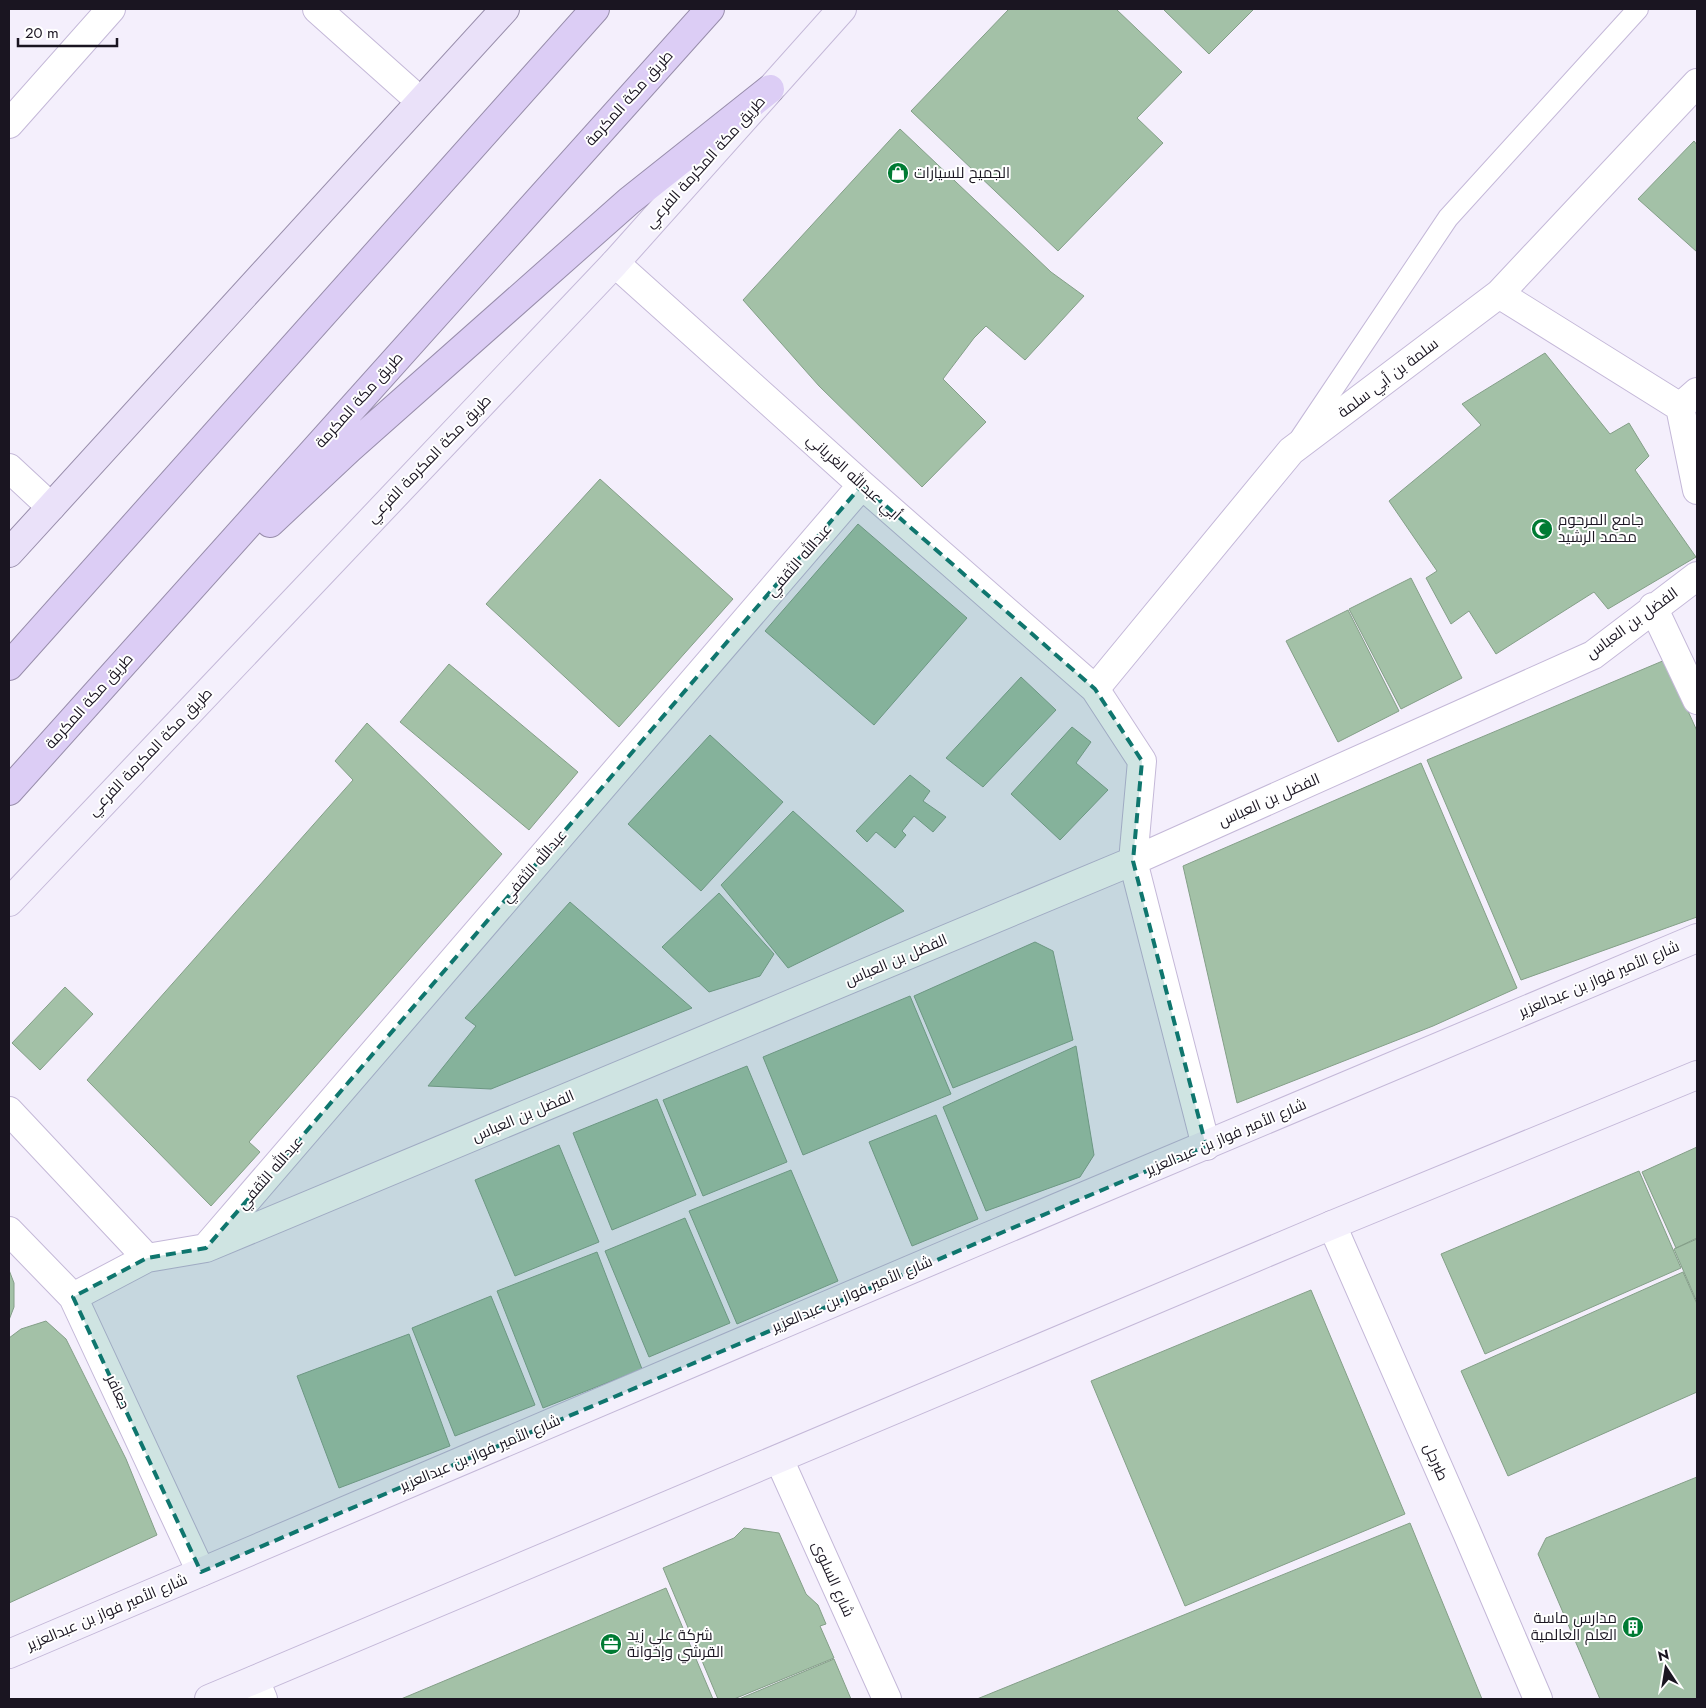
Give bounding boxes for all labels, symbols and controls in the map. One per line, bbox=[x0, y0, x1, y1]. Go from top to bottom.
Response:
scale bar bbox=[18, 15, 116, 47]
text: 20 m bbox=[25, 22, 59, 44]
street label: طريق مكة المكرمة bbox=[580, 45, 678, 151]
street label: طريق مكة المكرمة الفرعي bbox=[640, 91, 771, 234]
shop icon: الجميح للسيارات bbox=[886, 161, 910, 185]
place label: الجميح للسيارات bbox=[914, 162, 1010, 184]
street label: سلمة بن أبي سلمة bbox=[1333, 333, 1444, 424]
street label: طريق مكة المكرمة bbox=[310, 347, 408, 453]
street label: طريق مكة المكرمة الفرعي bbox=[362, 390, 497, 529]
street label: أبي عبدالله الغرياني bbox=[801, 428, 906, 526]
place label: جامع المرحوم محمد الرشيد bbox=[1558, 509, 1644, 548]
mosque icon: جامع المرحوم محمد الرشيد bbox=[1530, 517, 1554, 541]
street label: عبدالله الثقفي bbox=[761, 519, 838, 602]
street label: الفضل بن العباس bbox=[1581, 582, 1683, 664]
street label: طريق مكة المكرمة bbox=[40, 648, 138, 754]
street label: طريق مكة المكرمة الفرعي bbox=[83, 683, 218, 822]
street label: الفضل بن العباس bbox=[1215, 768, 1323, 832]
street label: عبدالله الثقفي bbox=[496, 825, 573, 908]
street label: الفضل بن العباس bbox=[841, 929, 951, 991]
street label: شارع الأمير فواز بن عبدالعزير bbox=[1514, 935, 1683, 1023]
street label: الفضل بن العباس bbox=[468, 1085, 578, 1147]
street label: شارع الأمير فواز بن عبدالعزير bbox=[1141, 1093, 1310, 1181]
street label: عبدالله الثقفي bbox=[232, 1132, 309, 1215]
street label: شارع الأمير فواز بن عبدالعزير bbox=[767, 1250, 936, 1338]
street label: جعافر bbox=[100, 1370, 136, 1413]
street label: شارع الأمير فواز بن عبدالعزير bbox=[395, 1409, 564, 1497]
street label: طبرجل bbox=[1418, 1440, 1454, 1484]
street label: شارع السلوى bbox=[806, 1537, 860, 1621]
street label: شارع الأمير فواز بن عبدالعزير bbox=[22, 1568, 191, 1656]
place label: مدارس ماسة العلم العالمية bbox=[1531, 1607, 1617, 1646]
building icon: مدارس ماسة العلم العالمية bbox=[1621, 1615, 1645, 1639]
place label: شركة علي زيد القرشي وإخوانة bbox=[627, 1624, 724, 1664]
office icon: شركة علي زيد القرشي وإخوانة bbox=[599, 1632, 623, 1656]
north arrow bbox=[1641, 1643, 1691, 1693]
text: N bbox=[1656, 1644, 1671, 1666]

